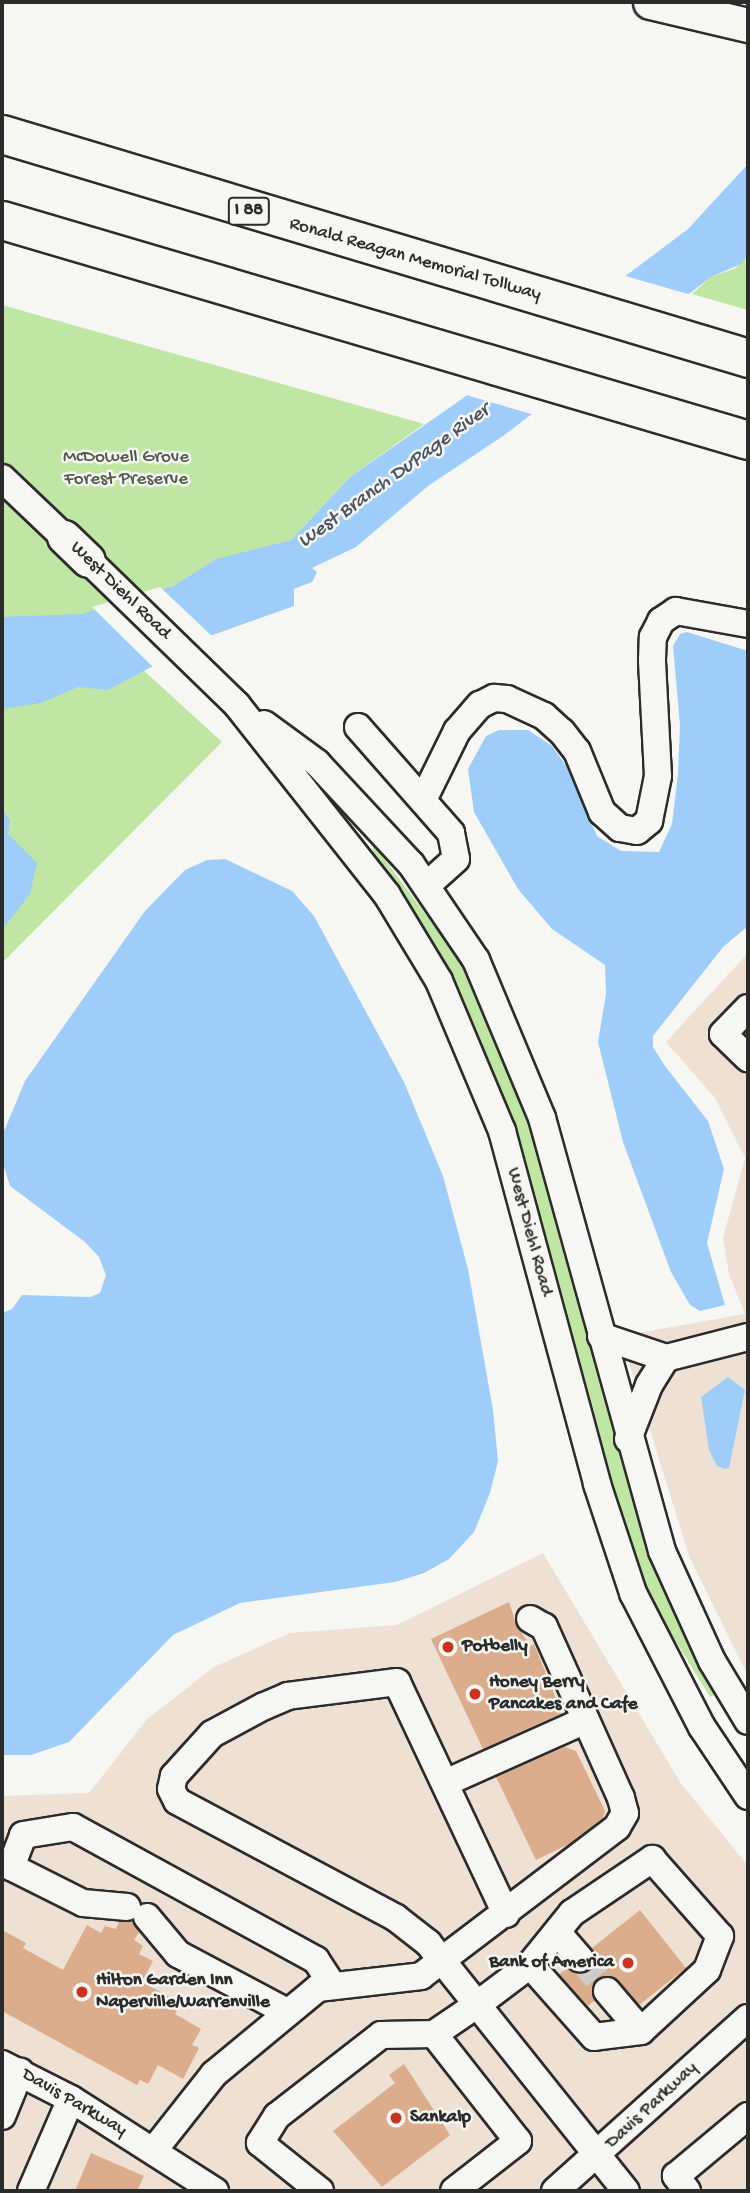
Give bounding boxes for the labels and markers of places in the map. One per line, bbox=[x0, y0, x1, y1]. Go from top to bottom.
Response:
place label: Potbelly bbox=[462, 1636, 528, 1658]
marker: Potbelly bbox=[440, 1639, 456, 1655]
place label: Honey Berry Pancakes and Cafe bbox=[489, 1672, 638, 1716]
marker: Honey Berry Pancakes and Cafe bbox=[467, 1686, 483, 1702]
place label: Bank of America bbox=[489, 1952, 614, 1974]
marker: Bank of America bbox=[620, 1955, 636, 1971]
place label: Hilton Garden Inn Naperville/Warrenville bbox=[96, 1970, 270, 2014]
marker: Hilton Garden Inn Naperville/Warrenville bbox=[74, 1984, 90, 2000]
place label: Sankalp bbox=[410, 2107, 471, 2129]
marker: Sankalp bbox=[388, 2110, 404, 2126]

